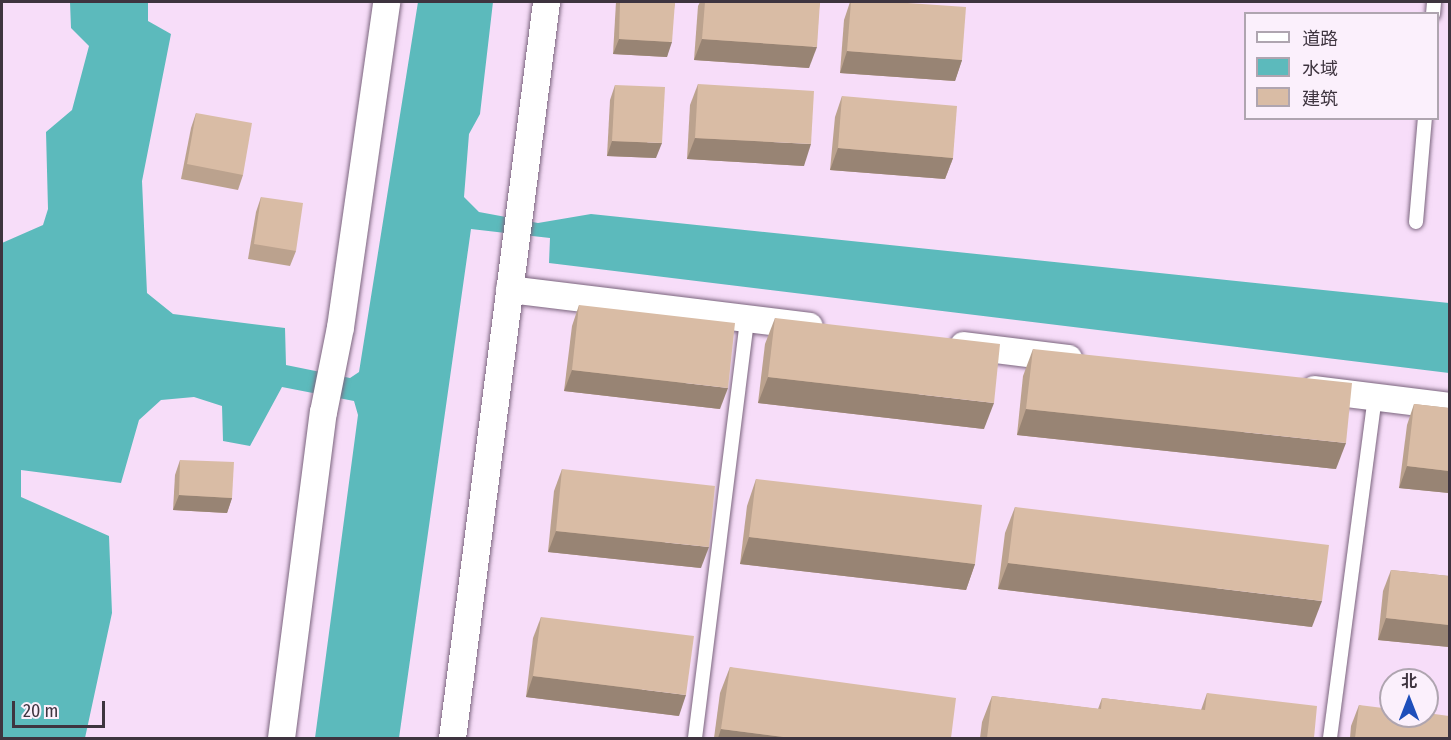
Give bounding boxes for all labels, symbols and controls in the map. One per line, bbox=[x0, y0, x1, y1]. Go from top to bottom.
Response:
legend bbox=[1244, 12, 1439, 120]
text: 道路 bbox=[1302, 28, 1338, 50]
text: 水域 bbox=[1302, 58, 1338, 80]
text: 建筑 bbox=[1302, 88, 1338, 110]
north arrow bbox=[1379, 668, 1439, 728]
text: 北 bbox=[1401, 672, 1417, 691]
scale bar bbox=[15, 689, 108, 727]
text: 20 m bbox=[23, 700, 58, 722]

